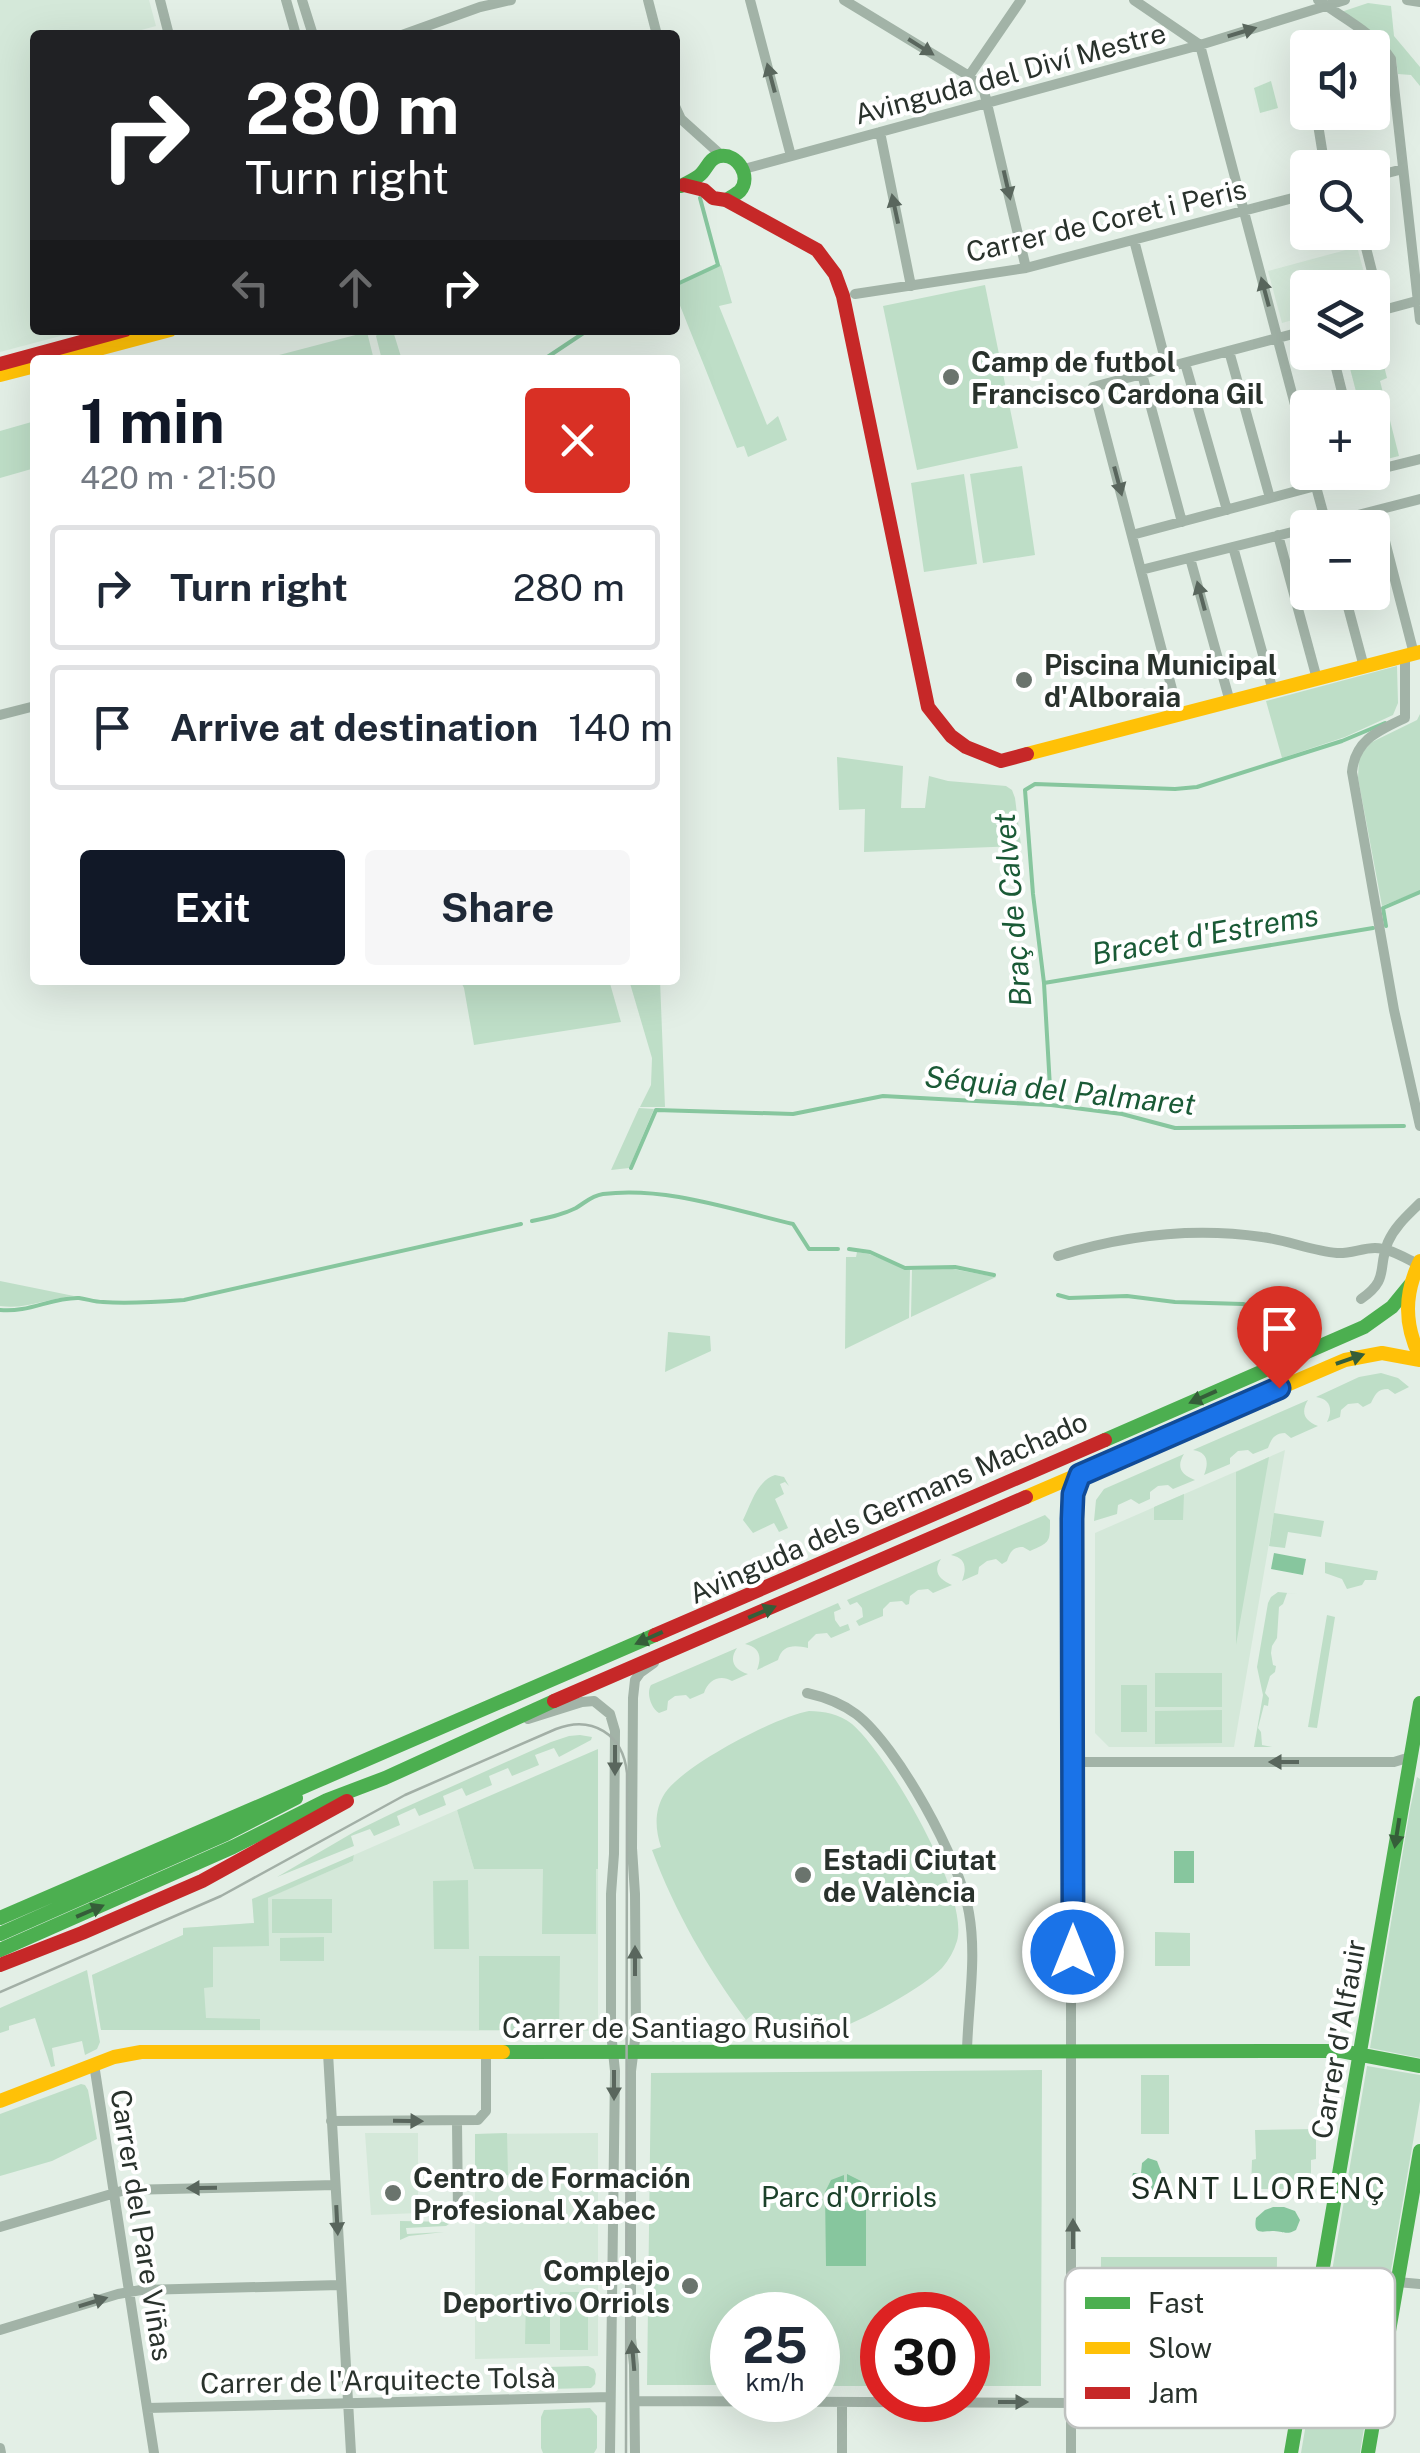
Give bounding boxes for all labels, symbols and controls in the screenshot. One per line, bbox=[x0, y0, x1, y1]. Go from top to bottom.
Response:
street label: Avinguda del Diví Mestre bbox=[851, 16, 1169, 130]
one-way arrow bbox=[1228, 23, 1258, 38]
map controls bbox=[1290, 30, 1390, 610]
button: sound bbox=[1290, 30, 1390, 130]
one-way arrow bbox=[907, 38, 935, 55]
one-way arrow bbox=[762, 62, 778, 93]
text: 280 m bbox=[245, 67, 460, 150]
icon: right bbox=[80, 70, 210, 200]
button: search bbox=[1290, 150, 1390, 250]
text: Turn right bbox=[245, 151, 449, 204]
one-way arrow bbox=[999, 170, 1015, 201]
street label: Carrer de Coret i Peris bbox=[963, 172, 1249, 268]
one-way arrow bbox=[887, 193, 903, 224]
icon: left bbox=[223, 260, 278, 315]
icon: ahead bbox=[328, 260, 383, 315]
icon: right bbox=[433, 260, 488, 315]
button: layers bbox=[1290, 270, 1390, 370]
one-way arrow bbox=[1257, 276, 1273, 307]
place label: Camp de futbol Francisco Cardona Gil bbox=[971, 345, 1264, 410]
marker: Camp de futbol Francisco Cardona Gil bbox=[940, 366, 962, 388]
text: 1 min bbox=[80, 386, 225, 457]
button: close bbox=[525, 388, 630, 493]
button: + bbox=[1290, 390, 1390, 490]
text: 420 m · 21:50 bbox=[80, 459, 276, 496]
one-way arrow bbox=[1110, 466, 1126, 497]
button: − bbox=[1290, 510, 1390, 610]
icon: right bbox=[85, 560, 140, 615]
text: Turn right bbox=[170, 565, 348, 610]
text: 280 m bbox=[513, 565, 625, 610]
one-way arrow bbox=[1193, 580, 1208, 611]
place label: Piscina Municipal d'Alboraia bbox=[1044, 648, 1277, 713]
marker: Piscina Municipal d'Alboraia bbox=[1013, 669, 1035, 691]
icon: arrive bbox=[85, 700, 140, 755]
text: Arrive at destination bbox=[170, 705, 538, 750]
text: 140 m bbox=[568, 705, 673, 750]
water label: Braç de Calvet bbox=[986, 812, 1038, 1008]
button: Exit bbox=[80, 850, 345, 965]
button: Share bbox=[365, 850, 630, 965]
water label: Bracet d'Estrems bbox=[1089, 896, 1321, 972]
water label: Séquia del Palmaret bbox=[923, 1058, 1197, 1122]
pin bbox=[1237, 1286, 1322, 1389]
icon: arrive bbox=[1252, 1301, 1307, 1356]
one-way arrow bbox=[1336, 1351, 1366, 1366]
one-way arrow bbox=[1188, 1389, 1218, 1405]
street label: Avinguda dels Germans Machado bbox=[684, 1404, 1092, 1610]
one-way arrow bbox=[748, 1604, 778, 1620]
one-way arrow bbox=[634, 1630, 664, 1646]
one-way arrow bbox=[607, 1744, 623, 1776]
one-way arrow bbox=[1267, 1754, 1299, 1770]
one-way arrow bbox=[1389, 1818, 1404, 1849]
place label: Estadi Ciutat de València bbox=[823, 1843, 997, 1908]
marker: Estadi Ciutat de València bbox=[792, 1864, 814, 1886]
position arrow bbox=[1021, 1900, 1125, 2004]
one-way arrow bbox=[75, 1903, 104, 1919]
street label: Carrer d'Alfauir bbox=[1304, 1937, 1372, 2141]
one-way arrow bbox=[627, 1944, 643, 1976]
street label: Carrer de Santiago Rusiñol bbox=[502, 2011, 850, 2044]
one-way arrow bbox=[606, 2069, 622, 2101]
street label: Carrer del Pare Viñas bbox=[104, 2087, 180, 2363]
one-way arrow bbox=[392, 2114, 424, 2130]
place label: Centro de Formación Profesional Xabec bbox=[413, 2161, 691, 2226]
district label: SANT LLORENÇ bbox=[1130, 2170, 1388, 2206]
one-way arrow bbox=[186, 2180, 218, 2196]
park label: Parc d'Orriols bbox=[761, 2180, 937, 2213]
marker: Centro de Formación Profesional Xabec bbox=[382, 2182, 404, 2204]
one-way arrow bbox=[329, 2205, 345, 2237]
one-way arrow bbox=[1065, 2218, 1081, 2250]
place label: Complejo Deportivo Orriols bbox=[442, 2254, 670, 2319]
legend bbox=[1065, 2268, 1395, 2428]
marker: Complejo Deportivo Orriols bbox=[679, 2275, 701, 2297]
text: Fast bbox=[1148, 2286, 1204, 2319]
speed limit sign: 30 bbox=[860, 2292, 990, 2422]
one-way arrow bbox=[79, 2294, 109, 2309]
text: 25 bbox=[742, 2315, 808, 2374]
text: Slow bbox=[1148, 2331, 1212, 2364]
one-way arrow bbox=[624, 2339, 640, 2371]
street label: Carrer de l'Arquitecte Tolsà bbox=[200, 2360, 556, 2400]
text: km/h bbox=[746, 2367, 804, 2397]
text: Jam bbox=[1148, 2376, 1199, 2409]
one-way arrow bbox=[997, 2394, 1029, 2410]

